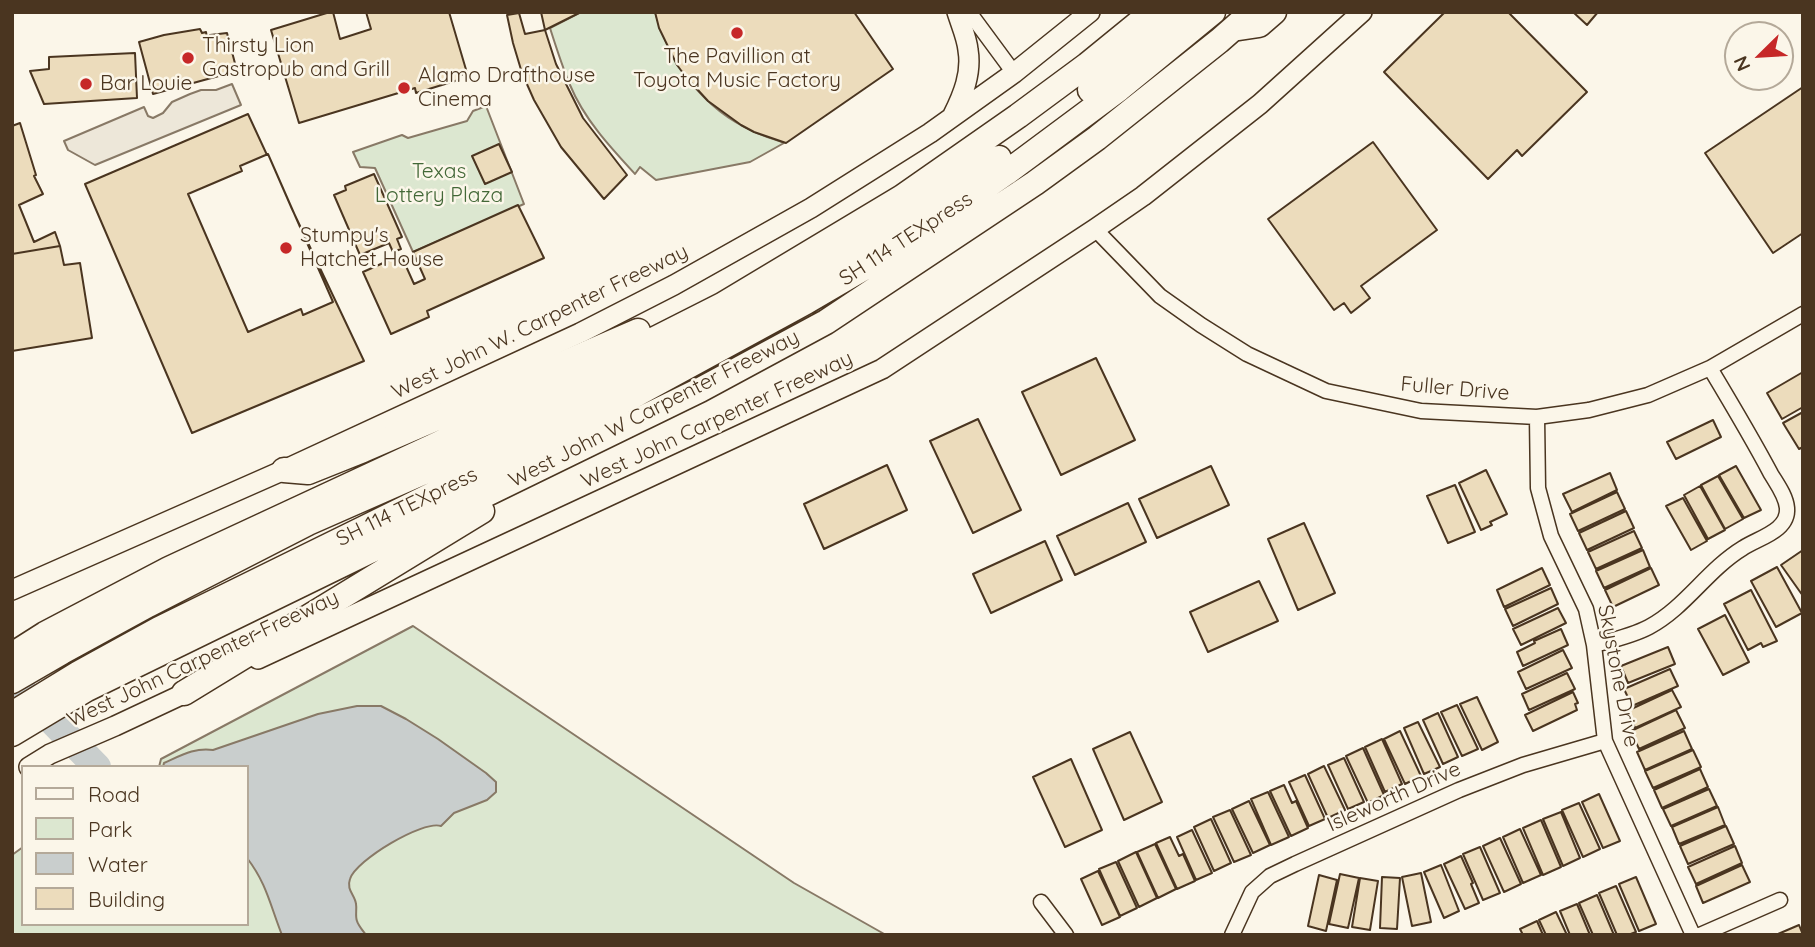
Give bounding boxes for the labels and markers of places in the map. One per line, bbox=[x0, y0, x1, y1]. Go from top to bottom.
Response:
marker: The Pavillion at Toyota Music Factory bbox=[729, 25, 745, 41]
place label: Thirsty Lion Gastropub and Grill bbox=[202, 33, 390, 83]
place label: The Pavillion at Toyota Music Factory bbox=[633, 44, 841, 94]
marker: Thirsty Lion Gastropub and Grill bbox=[180, 50, 196, 66]
place label: Alamo Drafthouse Cinema bbox=[418, 63, 595, 113]
place label: Bar Louie bbox=[100, 71, 192, 97]
marker: Bar Louie bbox=[78, 76, 94, 92]
marker: Alamo Drafthouse Cinema bbox=[396, 80, 412, 96]
place label: Stumpy's Hatchet House bbox=[300, 223, 444, 273]
marker: Stumpy's Hatchet House bbox=[278, 240, 294, 256]

